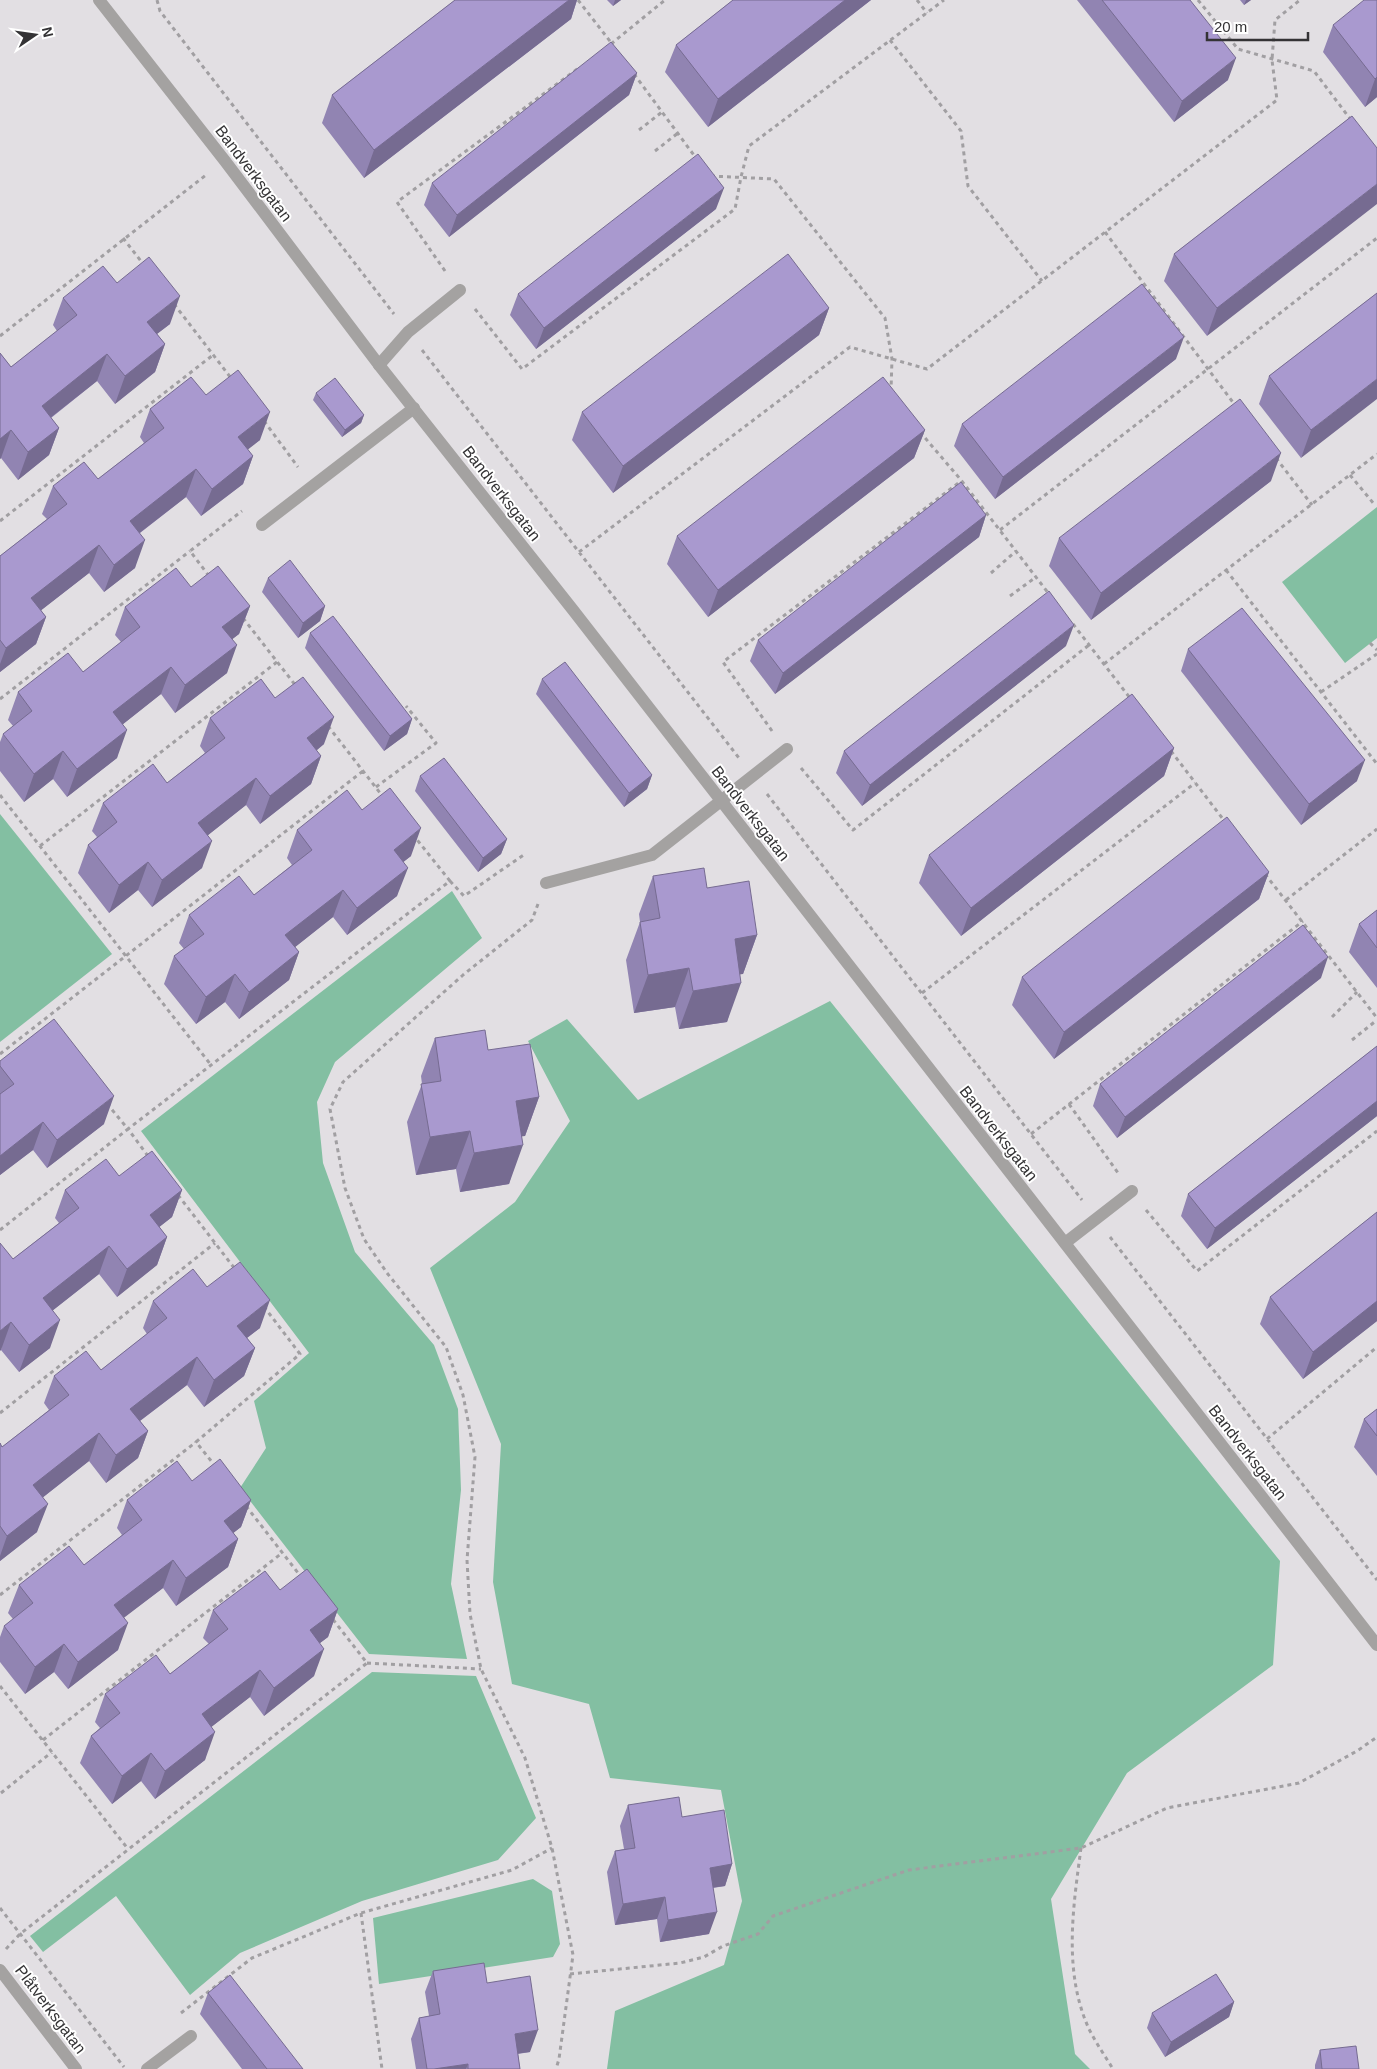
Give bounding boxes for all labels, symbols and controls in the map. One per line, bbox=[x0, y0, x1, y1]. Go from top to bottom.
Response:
north arrow bbox=[10, 10, 60, 60]
scale bar bbox=[1207, 10, 1308, 42]
text: 20 m bbox=[1214, 18, 1247, 35]
text: N bbox=[39, 25, 57, 39]
street label: Bandverksgatan bbox=[212, 122, 295, 225]
street label: Bandverksgatan bbox=[459, 443, 544, 544]
street label: Bandverksgatan bbox=[708, 763, 793, 864]
street label: Bandverksgatan bbox=[956, 1083, 1041, 1184]
street label: Bandverksgatan bbox=[1205, 1402, 1290, 1503]
street label: Plåtverksgatan bbox=[12, 1962, 89, 2057]

